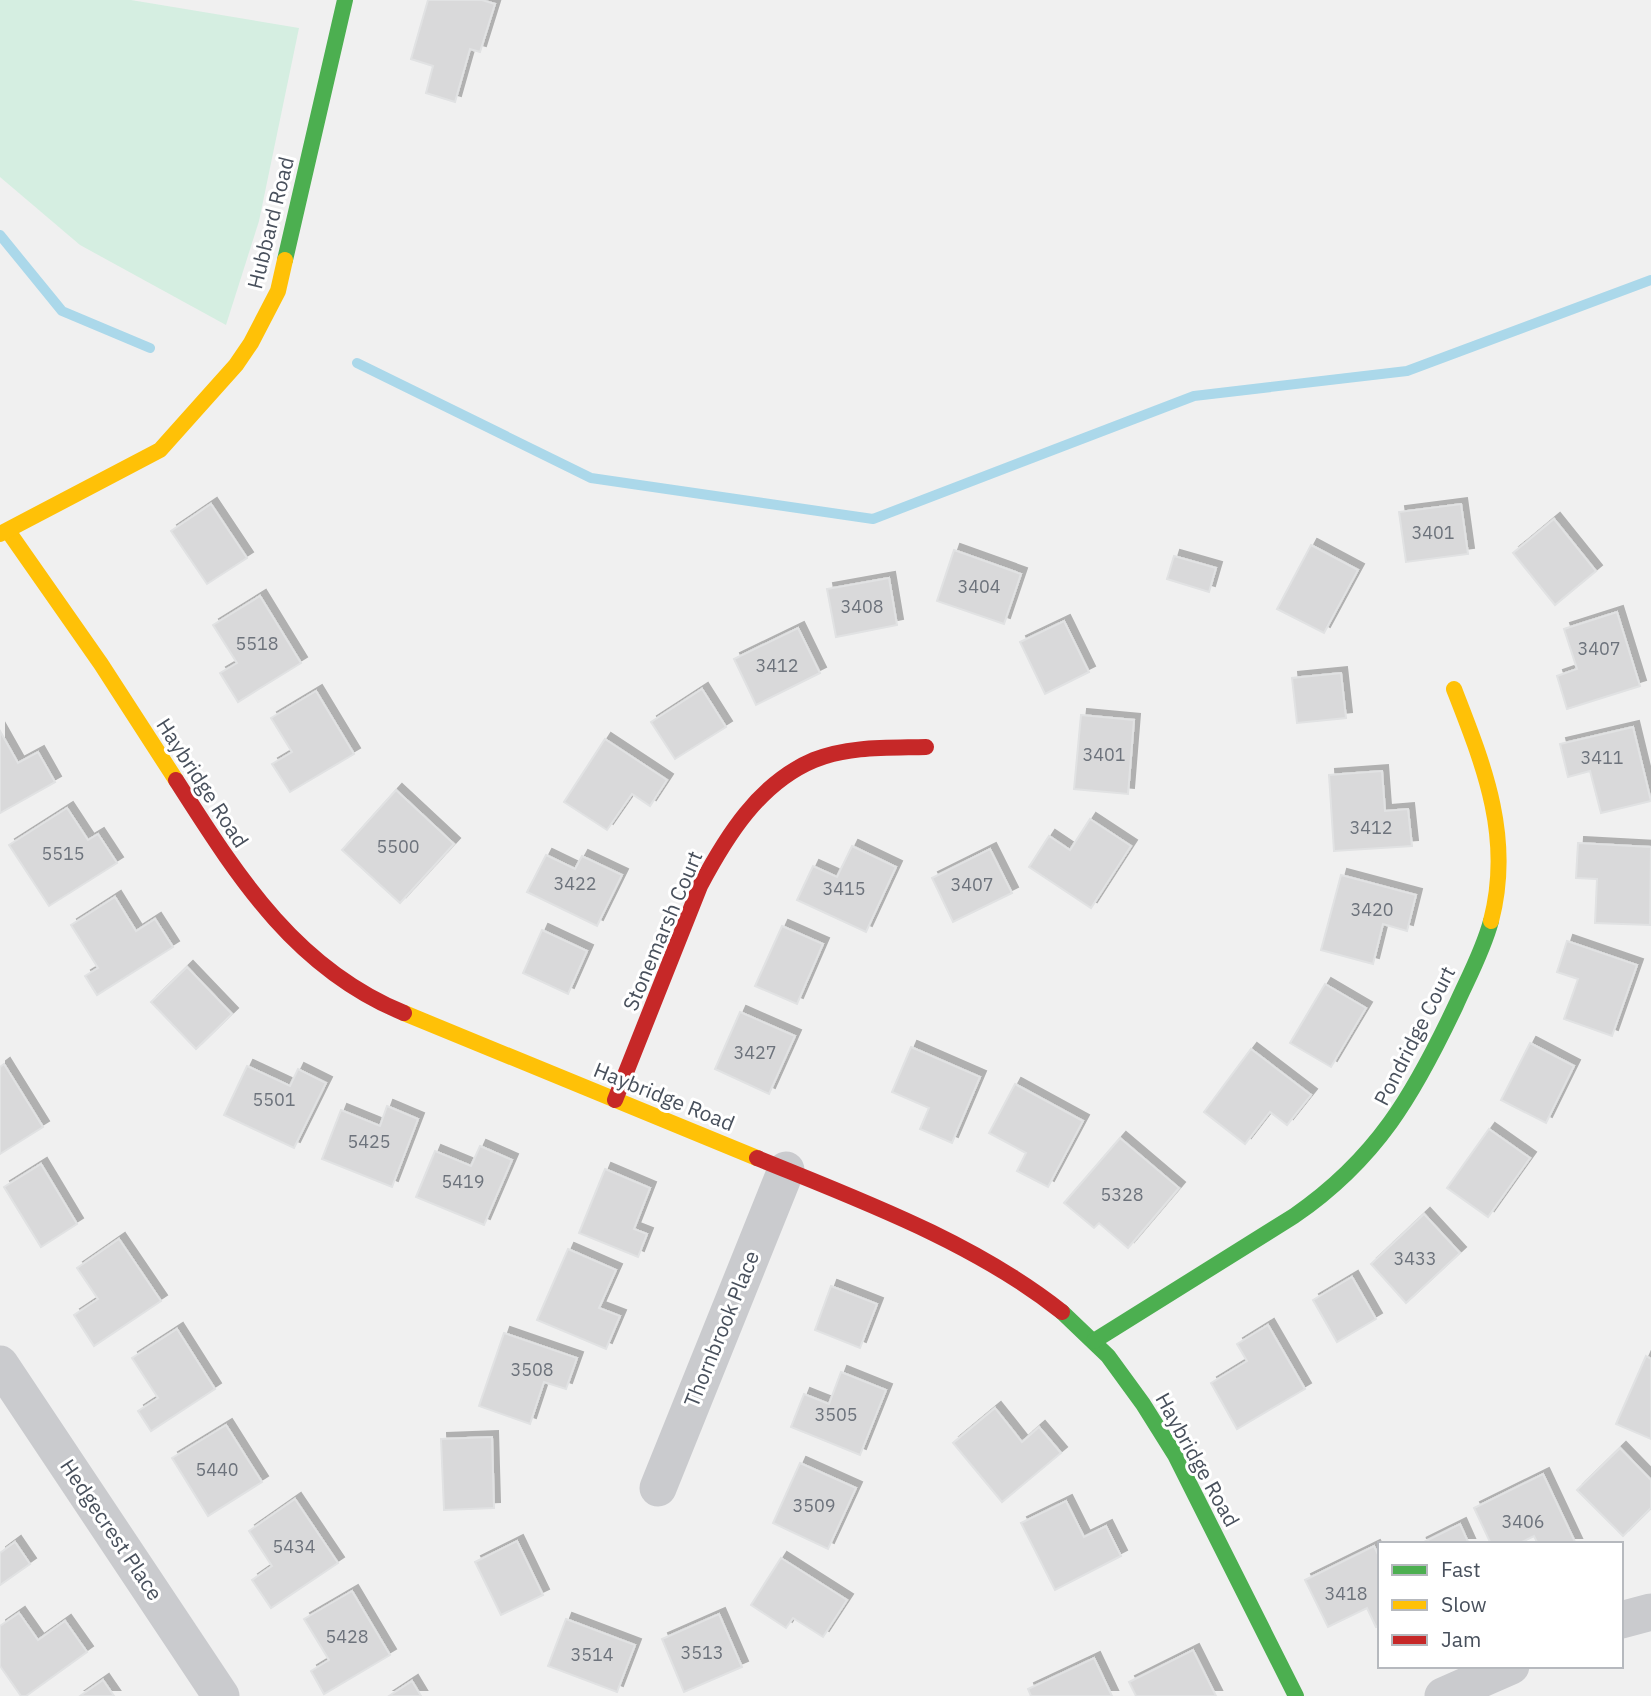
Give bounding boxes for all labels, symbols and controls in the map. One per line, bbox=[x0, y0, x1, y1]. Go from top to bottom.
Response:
street label: Hubbard Road bbox=[240, 154, 300, 292]
house number: 3401 bbox=[1411, 521, 1455, 544]
house number: 3404 bbox=[957, 575, 1001, 598]
house number: 3408 bbox=[840, 595, 884, 618]
house number: 5518 bbox=[235, 632, 279, 655]
house number: 3407 bbox=[1577, 637, 1621, 660]
house number: 3412 bbox=[755, 654, 799, 677]
street label: Haybridge Road bbox=[150, 712, 255, 853]
house number: 3401 bbox=[1082, 743, 1126, 766]
house number: 3411 bbox=[1580, 746, 1624, 769]
house number: 3412 bbox=[1349, 816, 1393, 839]
house number: 5500 bbox=[376, 835, 420, 858]
house number: 5515 bbox=[41, 842, 85, 865]
street label: Stonemarsh Court bbox=[616, 846, 708, 1015]
house number: 3422 bbox=[553, 872, 597, 895]
house number: 3407 bbox=[950, 873, 994, 896]
house number: 3415 bbox=[822, 877, 866, 900]
house number: 3420 bbox=[1350, 898, 1394, 921]
street label: Pondridge Court bbox=[1367, 961, 1461, 1110]
house number: 3427 bbox=[733, 1041, 777, 1064]
street label: Haybridge Road bbox=[590, 1055, 739, 1137]
house number: 5501 bbox=[252, 1088, 296, 1111]
house number: 5425 bbox=[347, 1130, 391, 1153]
house number: 5419 bbox=[441, 1170, 485, 1193]
house number: 5328 bbox=[1100, 1183, 1144, 1206]
street label: Thornbrook Place bbox=[677, 1246, 765, 1411]
house number: 3433 bbox=[1393, 1247, 1437, 1270]
house number: 3508 bbox=[510, 1358, 554, 1381]
street label: Haybridge Road bbox=[1149, 1387, 1246, 1532]
house number: 3505 bbox=[814, 1403, 858, 1426]
street label: Hedgecrest Place bbox=[54, 1453, 170, 1606]
house number: 5440 bbox=[195, 1458, 239, 1481]
house number: 3509 bbox=[792, 1494, 836, 1517]
house number: 3406 bbox=[1501, 1510, 1545, 1533]
house number: 5434 bbox=[272, 1535, 316, 1558]
legend bbox=[1378, 1542, 1623, 1668]
text: Fast bbox=[1441, 1555, 1481, 1583]
house number: 3418 bbox=[1324, 1582, 1368, 1605]
text: Slow bbox=[1441, 1590, 1487, 1618]
house number: 5428 bbox=[325, 1625, 369, 1648]
text: Jam bbox=[1441, 1625, 1481, 1653]
house number: 3513 bbox=[680, 1641, 724, 1664]
house number: 3514 bbox=[570, 1643, 614, 1666]

